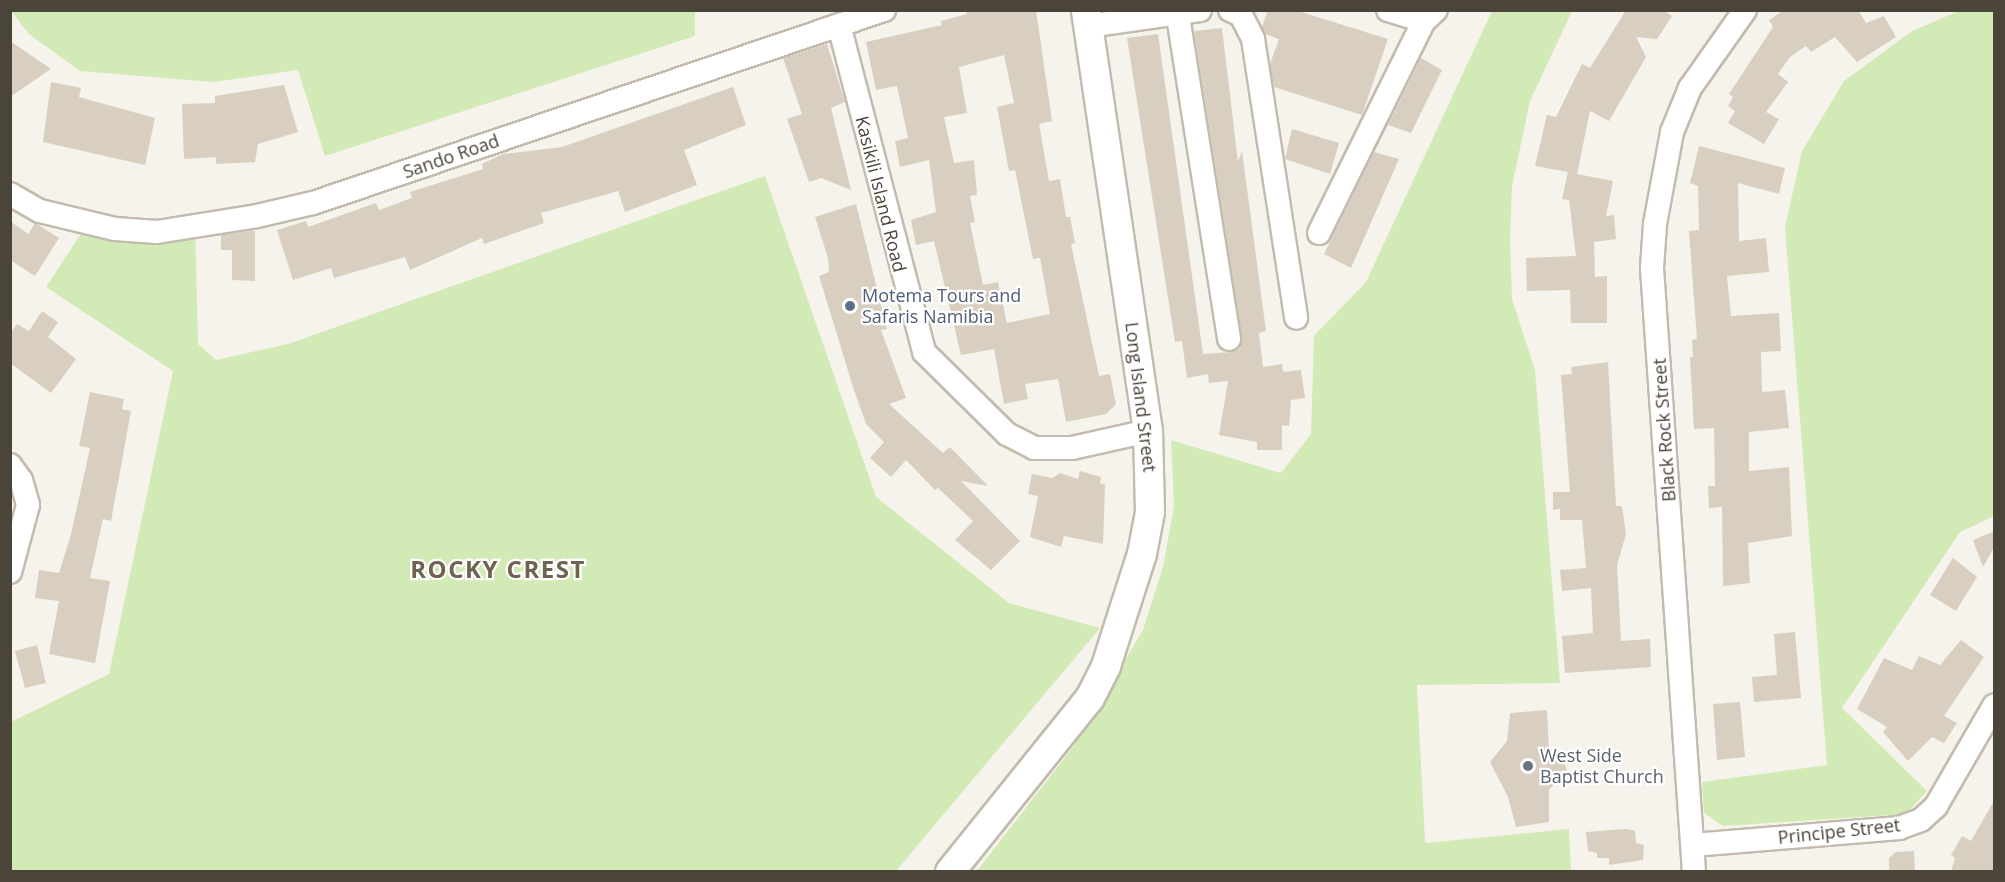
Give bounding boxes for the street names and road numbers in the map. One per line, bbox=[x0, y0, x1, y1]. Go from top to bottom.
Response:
street label: Kasikili Island Road bbox=[851, 114, 911, 274]
street label: Sando Road bbox=[400, 129, 502, 183]
street label: Long Island Street bbox=[1121, 321, 1161, 473]
street label: Black Rock Street bbox=[1648, 357, 1680, 503]
street label: Principe Street bbox=[1777, 814, 1901, 848]

